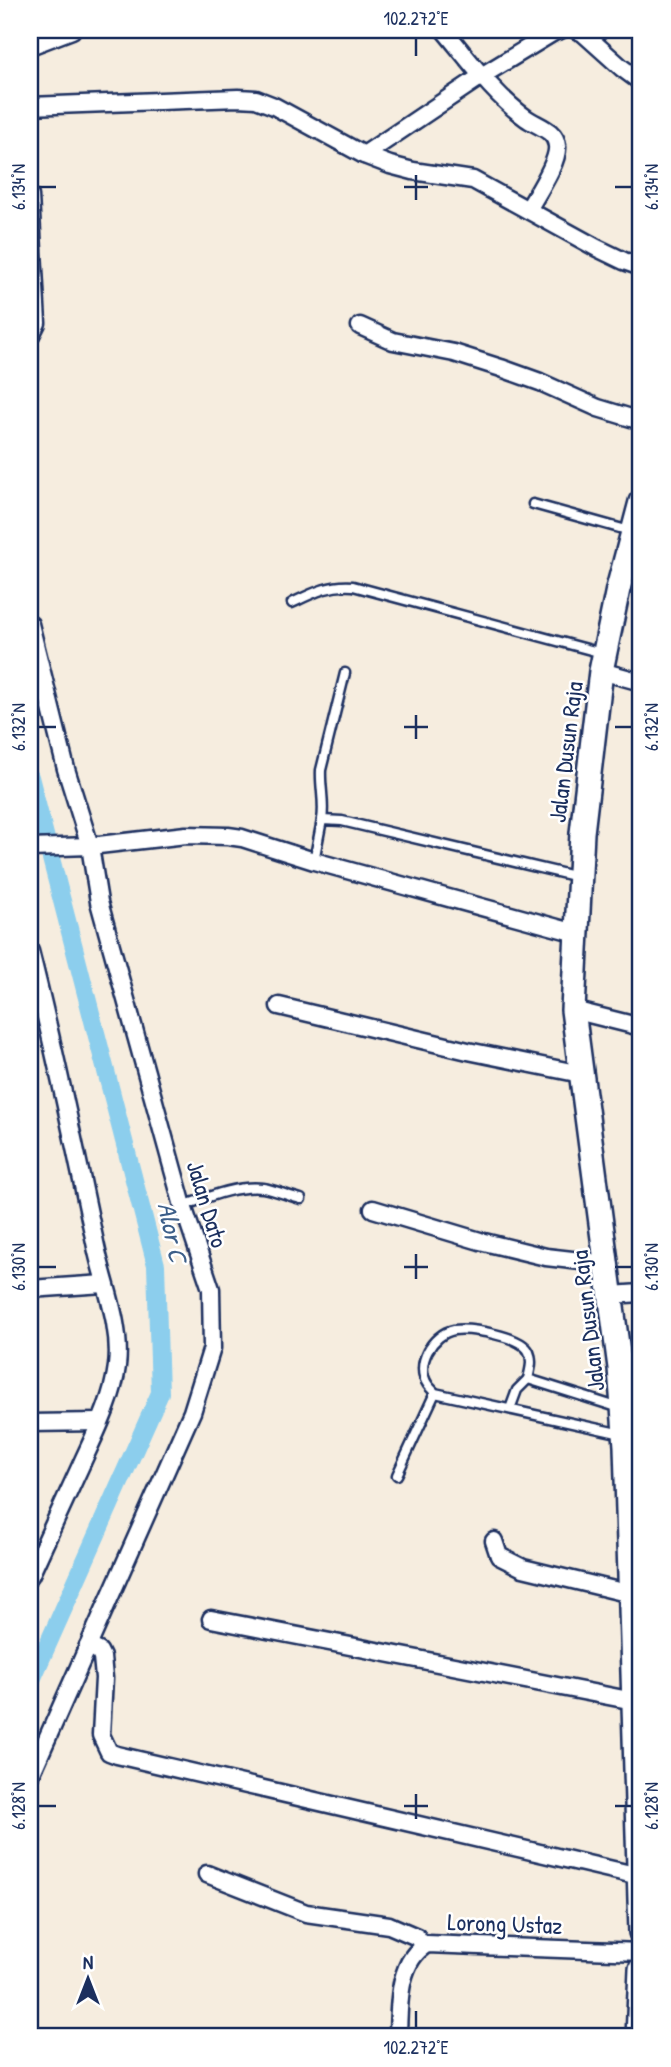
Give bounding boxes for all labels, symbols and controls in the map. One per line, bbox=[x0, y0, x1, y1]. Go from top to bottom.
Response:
text: 102.272°E bbox=[384, 6, 448, 31]
text: 6.134°N bbox=[6, 164, 31, 210]
text: 6.134°N bbox=[639, 164, 664, 210]
street label: Jalan Dusun Raja bbox=[540, 680, 590, 824]
text: 6.132°N bbox=[6, 703, 31, 751]
text: 6.132°N bbox=[639, 703, 664, 751]
street label: Jalan Dato bbox=[180, 1157, 236, 1252]
water label: Alor C bbox=[150, 1199, 197, 1269]
text: 6.130°N bbox=[6, 1243, 31, 1291]
text: 6.130°N bbox=[639, 1243, 664, 1291]
street label: Jalan Dusun Raja bbox=[562, 1249, 612, 1393]
text: 6.128°N bbox=[6, 1782, 31, 1830]
text: 6.128°N bbox=[639, 1782, 664, 1830]
street label: Lorong Ustaz bbox=[447, 1905, 563, 1941]
north arrow bbox=[52, 1944, 122, 2014]
text: N bbox=[83, 1949, 93, 1975]
text: 102.272°E bbox=[384, 2035, 448, 2060]

